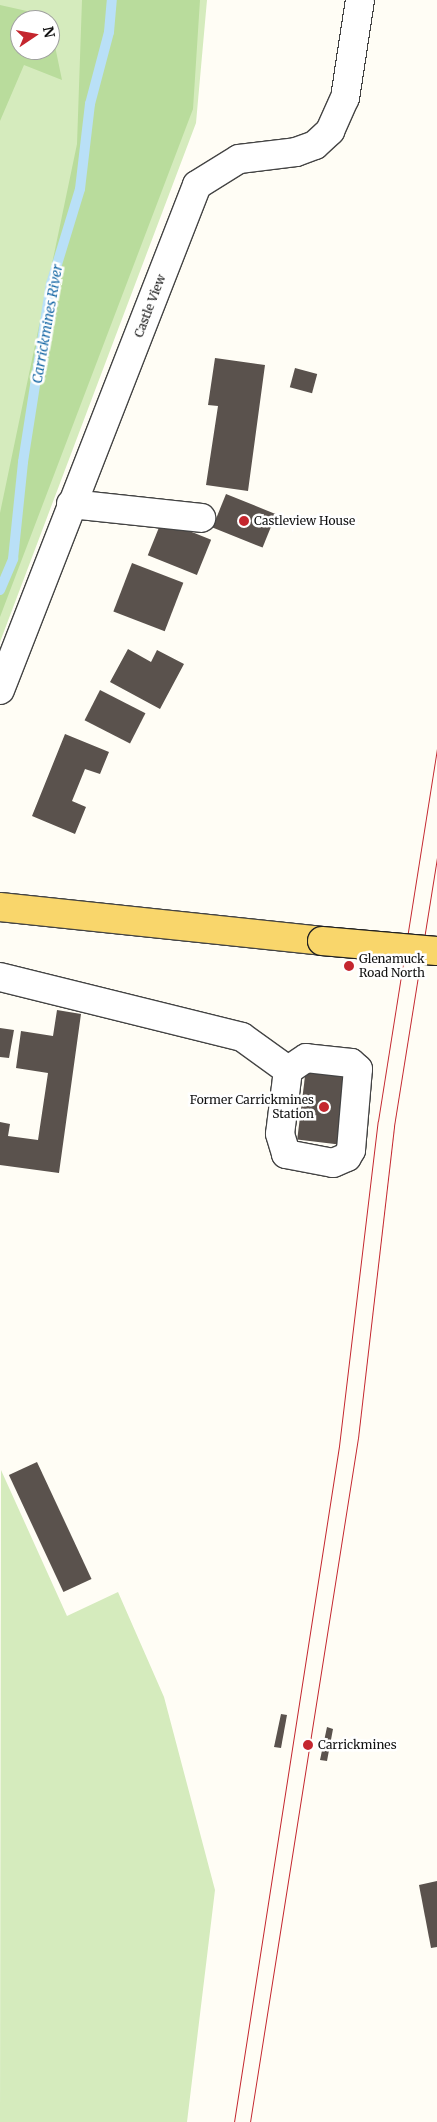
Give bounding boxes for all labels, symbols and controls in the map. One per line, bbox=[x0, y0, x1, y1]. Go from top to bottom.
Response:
north arrow bbox=[10, 10, 60, 60]
text: N bbox=[39, 25, 59, 39]
water label: Carrickmines River bbox=[28, 263, 66, 385]
street label: Castle View bbox=[131, 273, 169, 339]
place label: Castleview House bbox=[254, 514, 355, 528]
marker: Castleview House bbox=[238, 515, 250, 527]
place label: Glenamuck Road North bbox=[359, 952, 425, 980]
marker: Glenamuck Road North bbox=[343, 960, 355, 972]
place label: Former Carrickmines Station bbox=[190, 1093, 314, 1121]
marker: Former Carrickmines Station bbox=[318, 1101, 330, 1113]
place label: Carrickmines bbox=[318, 1738, 397, 1752]
marker: Carrickmines bbox=[302, 1739, 314, 1751]

